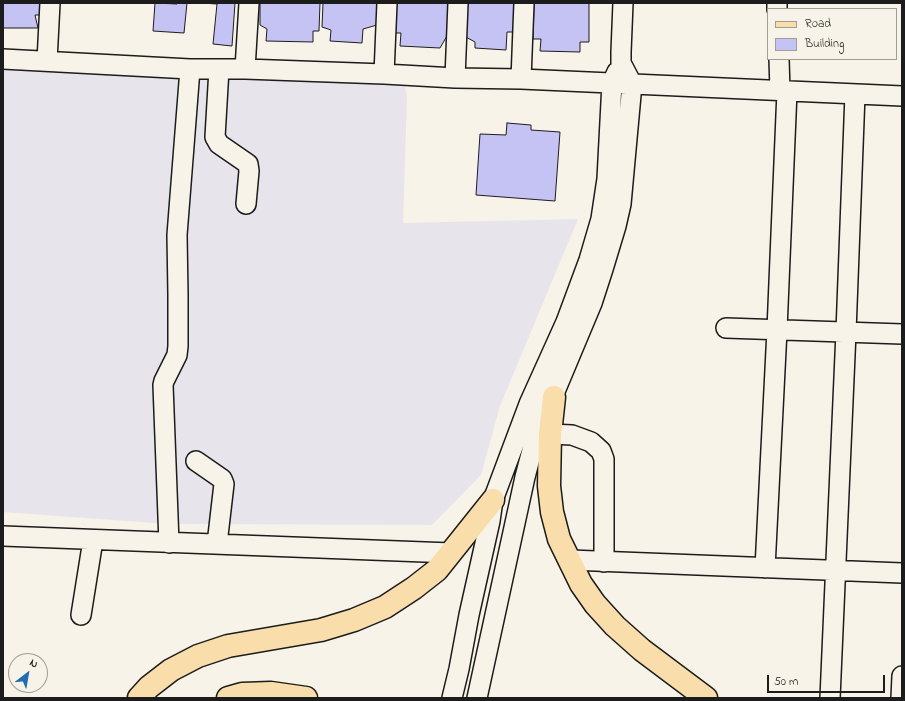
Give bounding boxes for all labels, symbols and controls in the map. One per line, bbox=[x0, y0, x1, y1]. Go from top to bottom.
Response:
legend bbox=[767, 8, 897, 60]
text: Road bbox=[805, 15, 831, 33]
text: Building bbox=[805, 35, 844, 53]
north arrow bbox=[8, 653, 48, 693]
text: N bbox=[26, 655, 41, 672]
scale bar bbox=[769, 667, 887, 693]
text: 50 m bbox=[774, 673, 798, 691]

